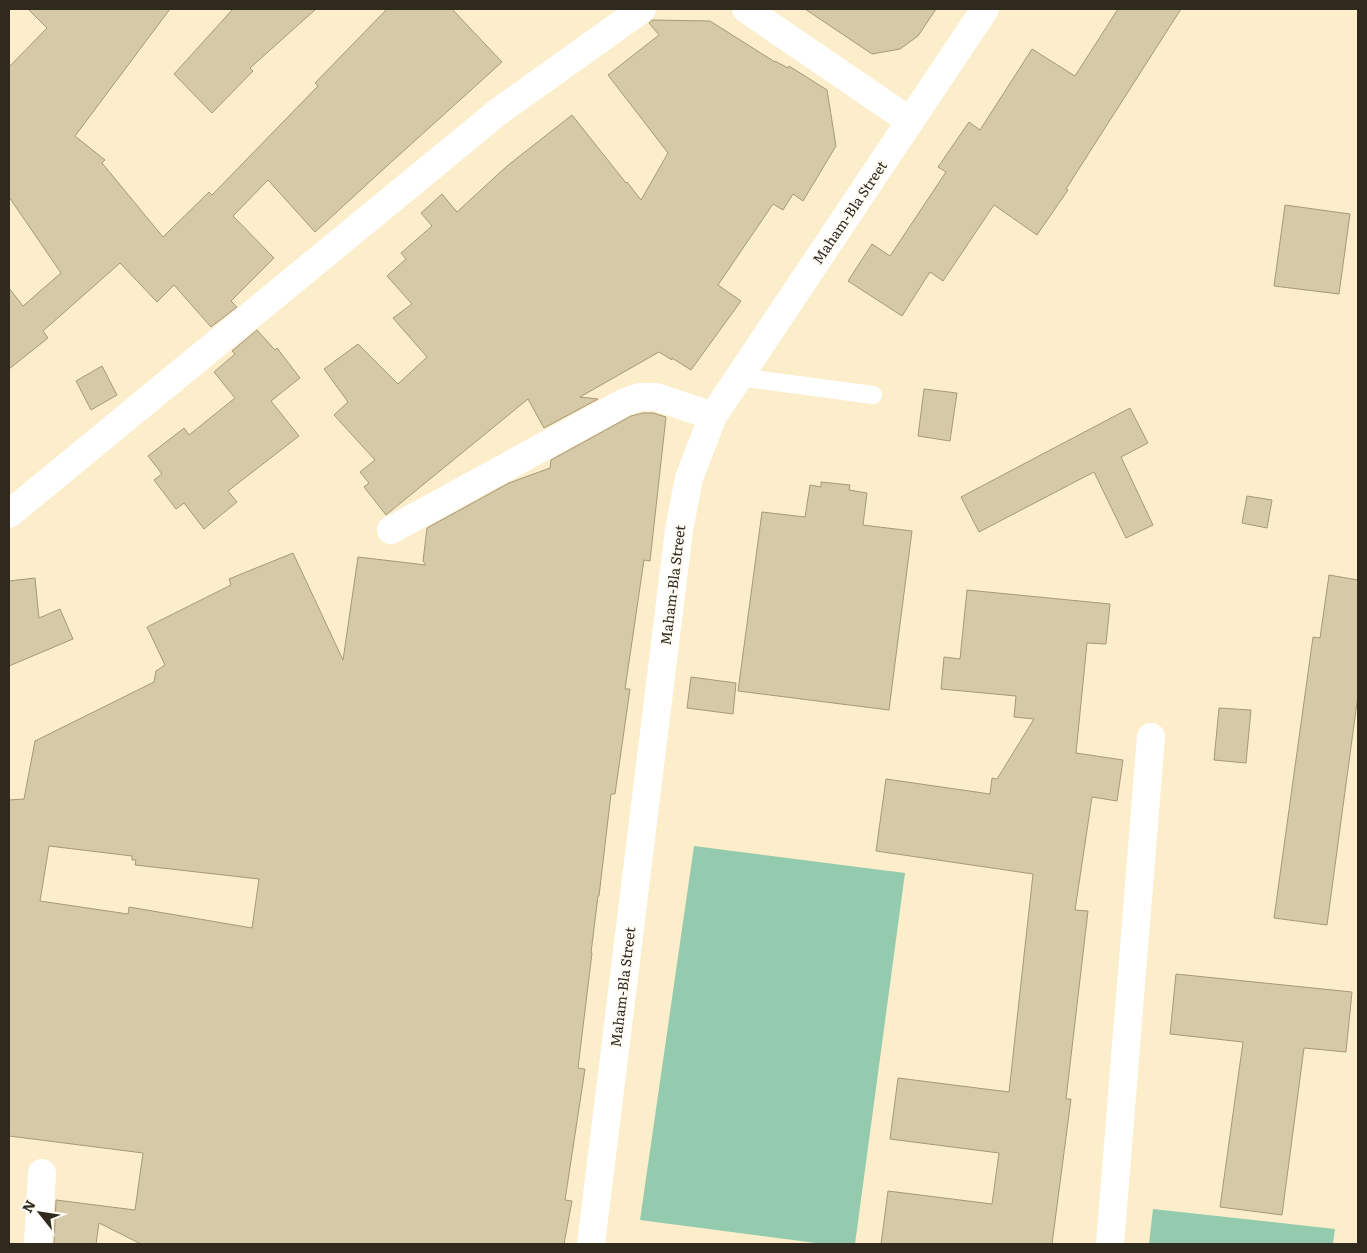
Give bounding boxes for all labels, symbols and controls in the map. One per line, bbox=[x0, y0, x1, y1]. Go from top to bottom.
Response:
street label: Maham-Bla Street bbox=[807, 156, 891, 268]
street label: Maham-Bla Street bbox=[655, 523, 689, 646]
street label: Maham-Bla Street bbox=[605, 925, 639, 1048]
north arrow bbox=[15, 1188, 65, 1238]
text: N bbox=[16, 1196, 40, 1216]

